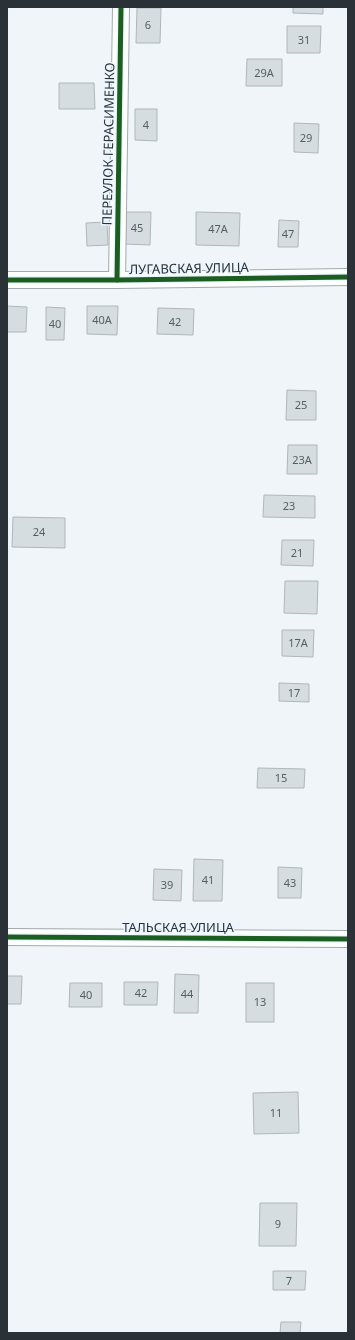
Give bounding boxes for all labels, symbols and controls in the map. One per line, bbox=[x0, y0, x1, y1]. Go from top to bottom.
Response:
house number: 6 bbox=[145, 17, 151, 32]
house number: 31 bbox=[298, 32, 310, 47]
street label: ПЕРЕУЛОК ГЕРАСИМЕНКО bbox=[98, 62, 118, 226]
house number: 29А bbox=[254, 65, 275, 80]
house number: 4 bbox=[143, 117, 150, 132]
house number: 29 bbox=[300, 130, 312, 145]
house number: 45 bbox=[131, 220, 143, 235]
house number: 47А bbox=[208, 221, 229, 236]
house number: 47 bbox=[282, 226, 294, 241]
street label: ЛУГАВСКАЯ УЛИЦА bbox=[129, 258, 250, 278]
house number: 40А bbox=[92, 312, 113, 327]
house number: 42 bbox=[169, 314, 181, 329]
house number: 40 bbox=[49, 316, 61, 331]
house number: 25 bbox=[295, 397, 307, 412]
house number: 23А bbox=[292, 452, 313, 467]
house number: 23 bbox=[283, 498, 295, 513]
house number: 24 bbox=[33, 524, 46, 539]
house number: 21 bbox=[291, 545, 303, 560]
house number: 17А bbox=[288, 635, 309, 650]
house number: 17 bbox=[288, 685, 300, 700]
house number: 15 bbox=[275, 770, 287, 785]
house number: 41 bbox=[202, 872, 214, 887]
house number: 43 bbox=[284, 875, 296, 890]
house number: 39 bbox=[161, 877, 173, 892]
street label: ТАЛЬСКАЯ УЛИЦА bbox=[122, 918, 235, 936]
house number: 42 bbox=[135, 985, 147, 1000]
house number: 44 bbox=[181, 986, 194, 1001]
house number: 40 bbox=[80, 987, 92, 1002]
house number: 13 bbox=[254, 994, 266, 1009]
house number: 11 bbox=[270, 1105, 282, 1120]
house number: 9 bbox=[275, 1216, 281, 1231]
house number: 7 bbox=[286, 1273, 292, 1288]

